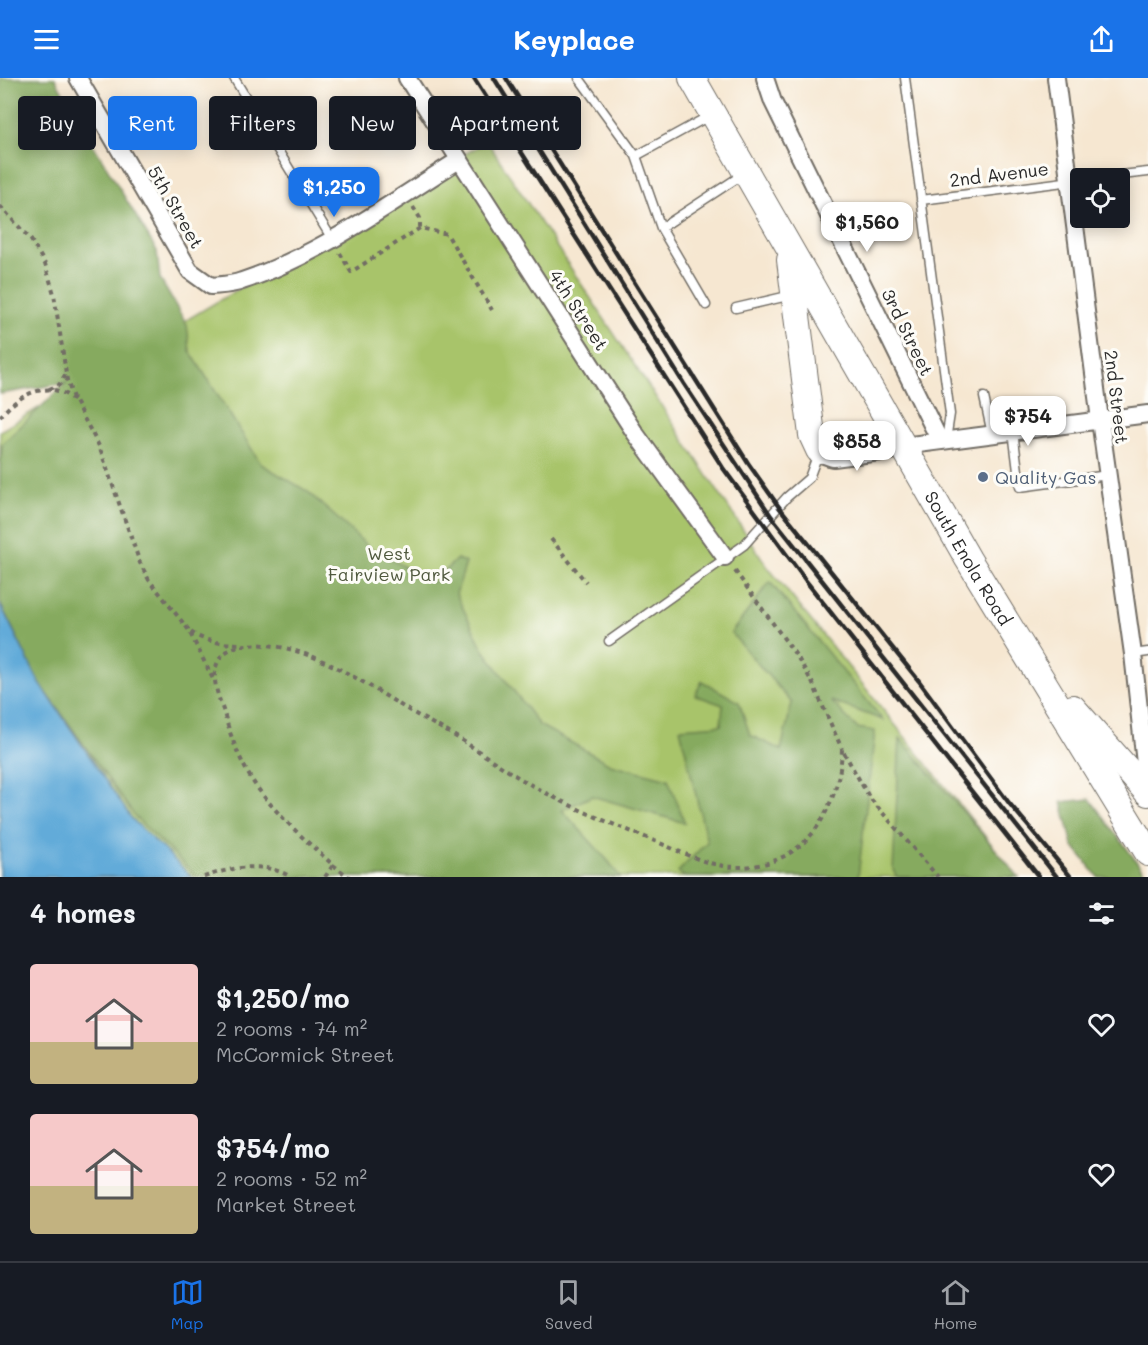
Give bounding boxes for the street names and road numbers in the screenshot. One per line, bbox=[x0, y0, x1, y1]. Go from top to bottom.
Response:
street label: 2nd Avenue bbox=[948, 156, 1050, 192]
street label: 5th Street bbox=[143, 161, 209, 253]
street label: 4th Street bbox=[544, 265, 614, 355]
street label: 3rd Street bbox=[877, 284, 939, 380]
street label: 2nd Street bbox=[1099, 349, 1135, 445]
street label: South Enola Road bbox=[920, 487, 1018, 630]

